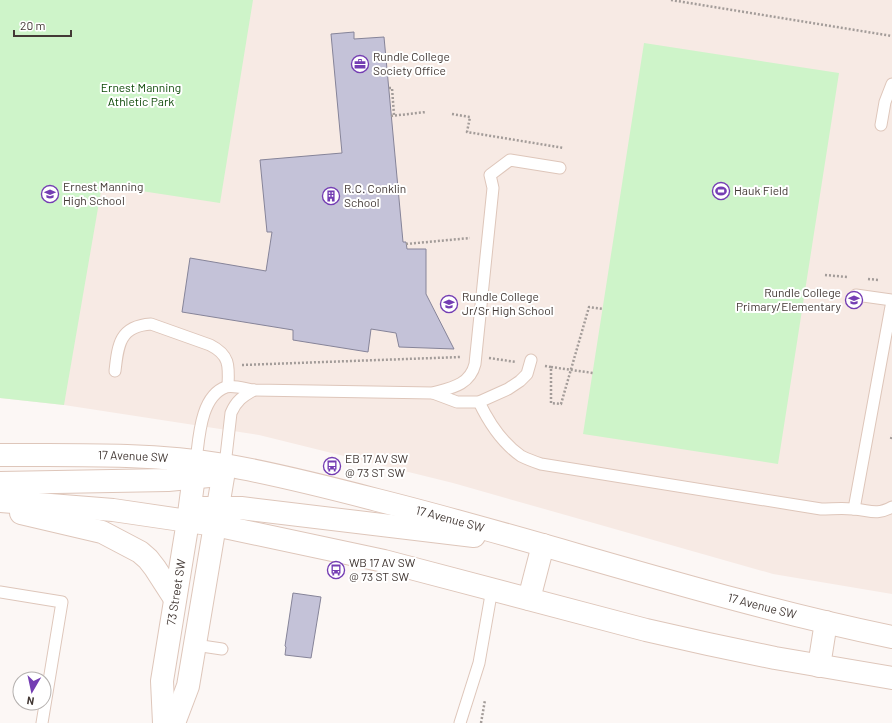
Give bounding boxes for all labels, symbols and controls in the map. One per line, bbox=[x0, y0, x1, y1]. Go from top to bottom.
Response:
scale bar bbox=[14, 12, 71, 38]
text: 20 m bbox=[20, 18, 46, 32]
place label: Rundle College Society Office bbox=[373, 49, 450, 77]
office icon: Rundle College Society Office bbox=[350, 54, 370, 74]
park label: Ernest Manning Athletic Park bbox=[101, 80, 181, 108]
place label: Ernest Manning High School bbox=[63, 179, 143, 207]
place label: R.C. Conklin School bbox=[344, 181, 406, 209]
sports icon: Hauk Field bbox=[711, 181, 731, 201]
place label: Hauk Field bbox=[734, 183, 788, 197]
school or university icon: Ernest Manning High School bbox=[40, 184, 60, 204]
building icon: R.C. Conklin School bbox=[321, 186, 341, 206]
place label: Rundle College Primary/Elementary bbox=[736, 285, 841, 313]
place label: Rundle College Jr/Sr High School bbox=[462, 289, 554, 317]
school or university icon: Rundle College Primary/Elementary bbox=[844, 290, 864, 310]
school or university icon: Rundle College Jr/Sr High School bbox=[439, 294, 459, 314]
street label: 17 Avenue SW bbox=[98, 447, 169, 464]
place label: EB 17 AV SW @ 73 ST SW bbox=[345, 451, 409, 479]
bus stop icon: EB 17 AV SW @ 73 ST SW bbox=[322, 456, 342, 476]
street label: 17 Avenue SW bbox=[415, 502, 487, 534]
place label: WB 17 AV SW @ 73 ST SW bbox=[349, 555, 416, 583]
street label: 73 Street SW bbox=[163, 557, 188, 626]
bus stop icon: WB 17 AV SW @ 73 ST SW bbox=[326, 560, 346, 580]
street label: 17 Avenue SW bbox=[727, 590, 799, 621]
north arrow bbox=[12, 671, 52, 711]
text: N bbox=[26, 694, 35, 708]

